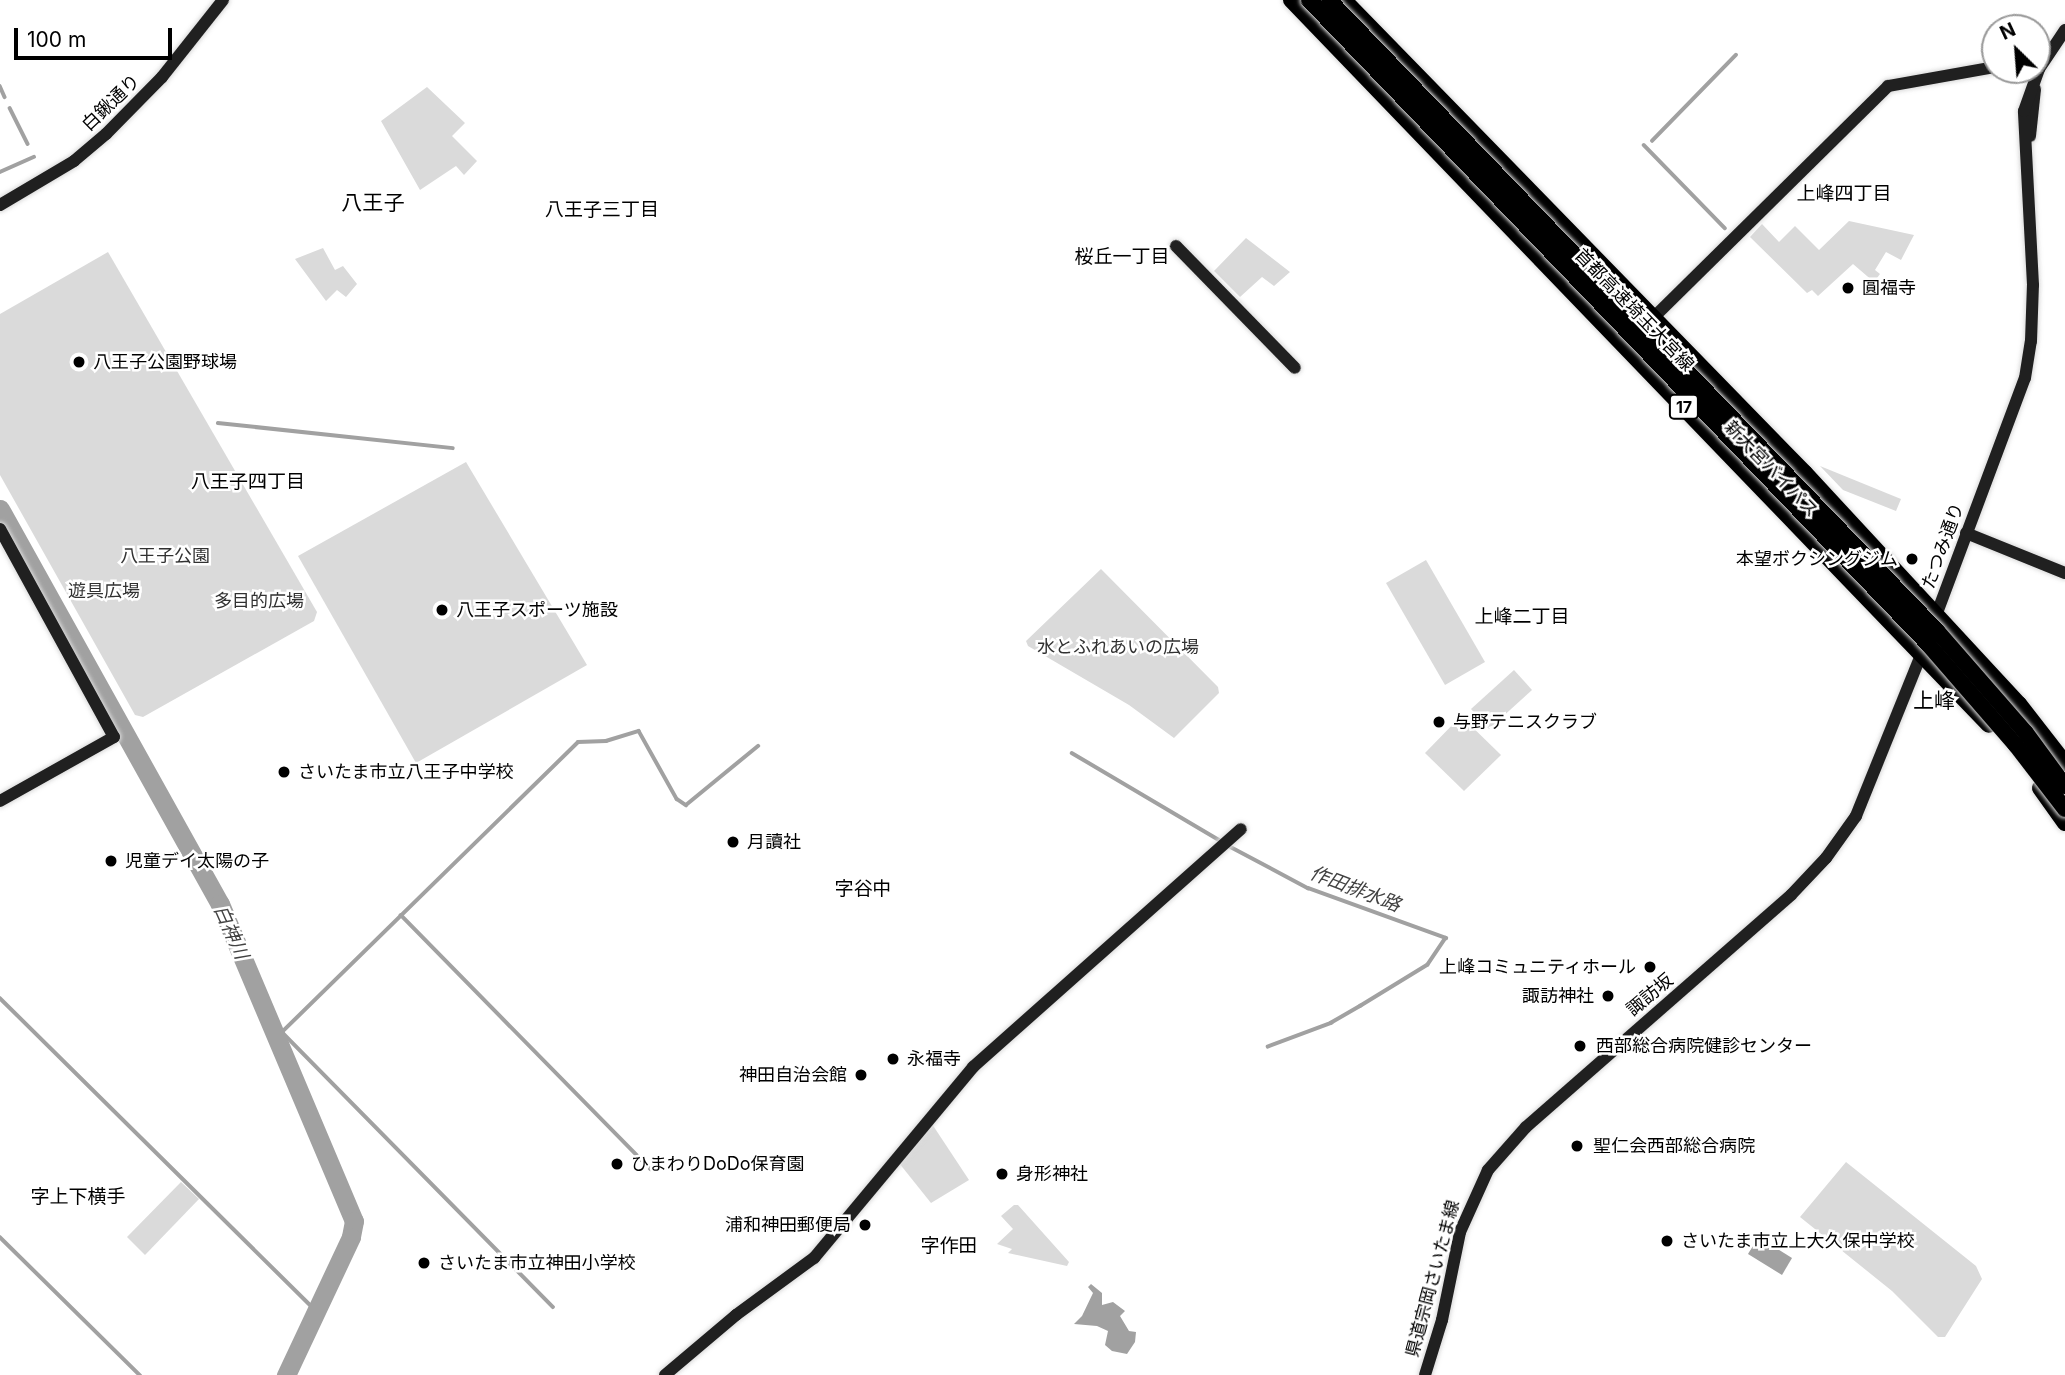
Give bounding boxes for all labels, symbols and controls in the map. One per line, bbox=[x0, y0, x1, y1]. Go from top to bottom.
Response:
scale bar bbox=[18, 14, 175, 58]
north arrow bbox=[1981, 14, 2051, 84]
text: N bbox=[1996, 18, 2019, 45]
text: 100 m bbox=[27, 27, 86, 52]
street label: 白鍬通り bbox=[78, 70, 144, 136]
district label: 上峰四丁目 bbox=[1797, 183, 1891, 205]
district label: 八王子 bbox=[342, 190, 404, 216]
district label: 八王子三丁目 bbox=[545, 199, 659, 221]
street label: 首都高速埼玉大宮線 bbox=[1570, 244, 1698, 376]
district label: 桜丘一丁目 bbox=[1075, 246, 1169, 268]
place label: 圓福寺 bbox=[1862, 277, 1916, 299]
marker: 圓福寺 bbox=[1840, 280, 1856, 296]
place label: 八王子公園野球場 bbox=[93, 351, 237, 373]
marker: 八王子公園野球場 bbox=[71, 354, 87, 370]
road number: 17 bbox=[1668, 394, 1700, 420]
street label: 新大宮バイパス bbox=[1719, 416, 1823, 522]
district label: 八王子四丁目 bbox=[191, 471, 305, 493]
street label: たつみ通り bbox=[1917, 500, 1969, 592]
park label: 八王子公園 bbox=[120, 545, 210, 567]
place label: 本望ボクシングジム bbox=[1736, 548, 1898, 570]
marker: 本望ボクシングジム bbox=[1904, 551, 1920, 567]
park label: 遊具広場 bbox=[68, 580, 140, 602]
park label: 多目的広場 bbox=[214, 590, 304, 612]
place label: 八王子スポーツ施設 bbox=[456, 599, 618, 621]
marker: 八王子スポーツ施設 bbox=[434, 602, 450, 618]
district label: 上峰二丁目 bbox=[1475, 606, 1569, 628]
park label: 水とふれあいの広場 bbox=[1037, 636, 1199, 658]
district label: 上峰 bbox=[1913, 688, 1955, 714]
place label: 与野テニスクラブ bbox=[1453, 711, 1597, 733]
marker: 与野テニスクラブ bbox=[1431, 714, 1447, 730]
place label: さいたま市立八王子中学校 bbox=[298, 761, 514, 783]
marker: さいたま市立八王子中学校 bbox=[276, 764, 292, 780]
place label: 月讀社 bbox=[747, 831, 801, 853]
marker: 月讀社 bbox=[725, 834, 741, 850]
place label: 児童デイ太陽の子 bbox=[125, 850, 269, 872]
marker: 児童デイ太陽の子 bbox=[103, 853, 119, 869]
water label: 作田排水路 bbox=[1307, 861, 1403, 917]
district label: 字谷中 bbox=[835, 878, 891, 900]
water label: 白神川 bbox=[209, 901, 253, 963]
place label: 上峰コミュニティホール bbox=[1438, 956, 1636, 978]
marker: 上峰コミュニティホール bbox=[1642, 959, 1658, 975]
street label: 諏訪坂 bbox=[1622, 969, 1678, 1021]
place label: 諏訪神社 bbox=[1522, 985, 1594, 1007]
marker: 諏訪神社 bbox=[1600, 988, 1616, 1004]
place label: 西部総合病院健診センター bbox=[1596, 1035, 1812, 1057]
marker: 西部総合病院健診センター bbox=[1570, 1036, 1590, 1056]
place label: 永福寺 bbox=[907, 1048, 961, 1070]
marker: 永福寺 bbox=[885, 1051, 901, 1067]
place label: 神田自治会館 bbox=[739, 1064, 847, 1086]
marker: 神田自治会館 bbox=[853, 1067, 869, 1083]
place label: 聖仁会西部総合病院 bbox=[1593, 1135, 1755, 1157]
marker: 聖仁会西部総合病院 bbox=[1567, 1136, 1587, 1156]
place label: ひまわりDoDo保育園 bbox=[631, 1153, 805, 1175]
marker: ひまわりDoDo保育園 bbox=[609, 1156, 625, 1172]
place label: 身形神社 bbox=[1016, 1163, 1088, 1185]
marker: 身形神社 bbox=[994, 1166, 1010, 1182]
district label: 字上下横手 bbox=[31, 1186, 125, 1208]
street label: 県道宗岡さいたま線 bbox=[1402, 1198, 1464, 1360]
place label: 浦和神田郵便局 bbox=[725, 1214, 851, 1236]
marker: 浦和神田郵便局 bbox=[857, 1217, 873, 1233]
place label: さいたま市立上大久保中学校 bbox=[1681, 1230, 1915, 1252]
marker: さいたま市立上大久保中学校 bbox=[1659, 1233, 1675, 1249]
district label: 字作田 bbox=[921, 1235, 977, 1257]
place label: さいたま市立神田小学校 bbox=[438, 1252, 636, 1274]
marker: さいたま市立神田小学校 bbox=[416, 1255, 432, 1271]

